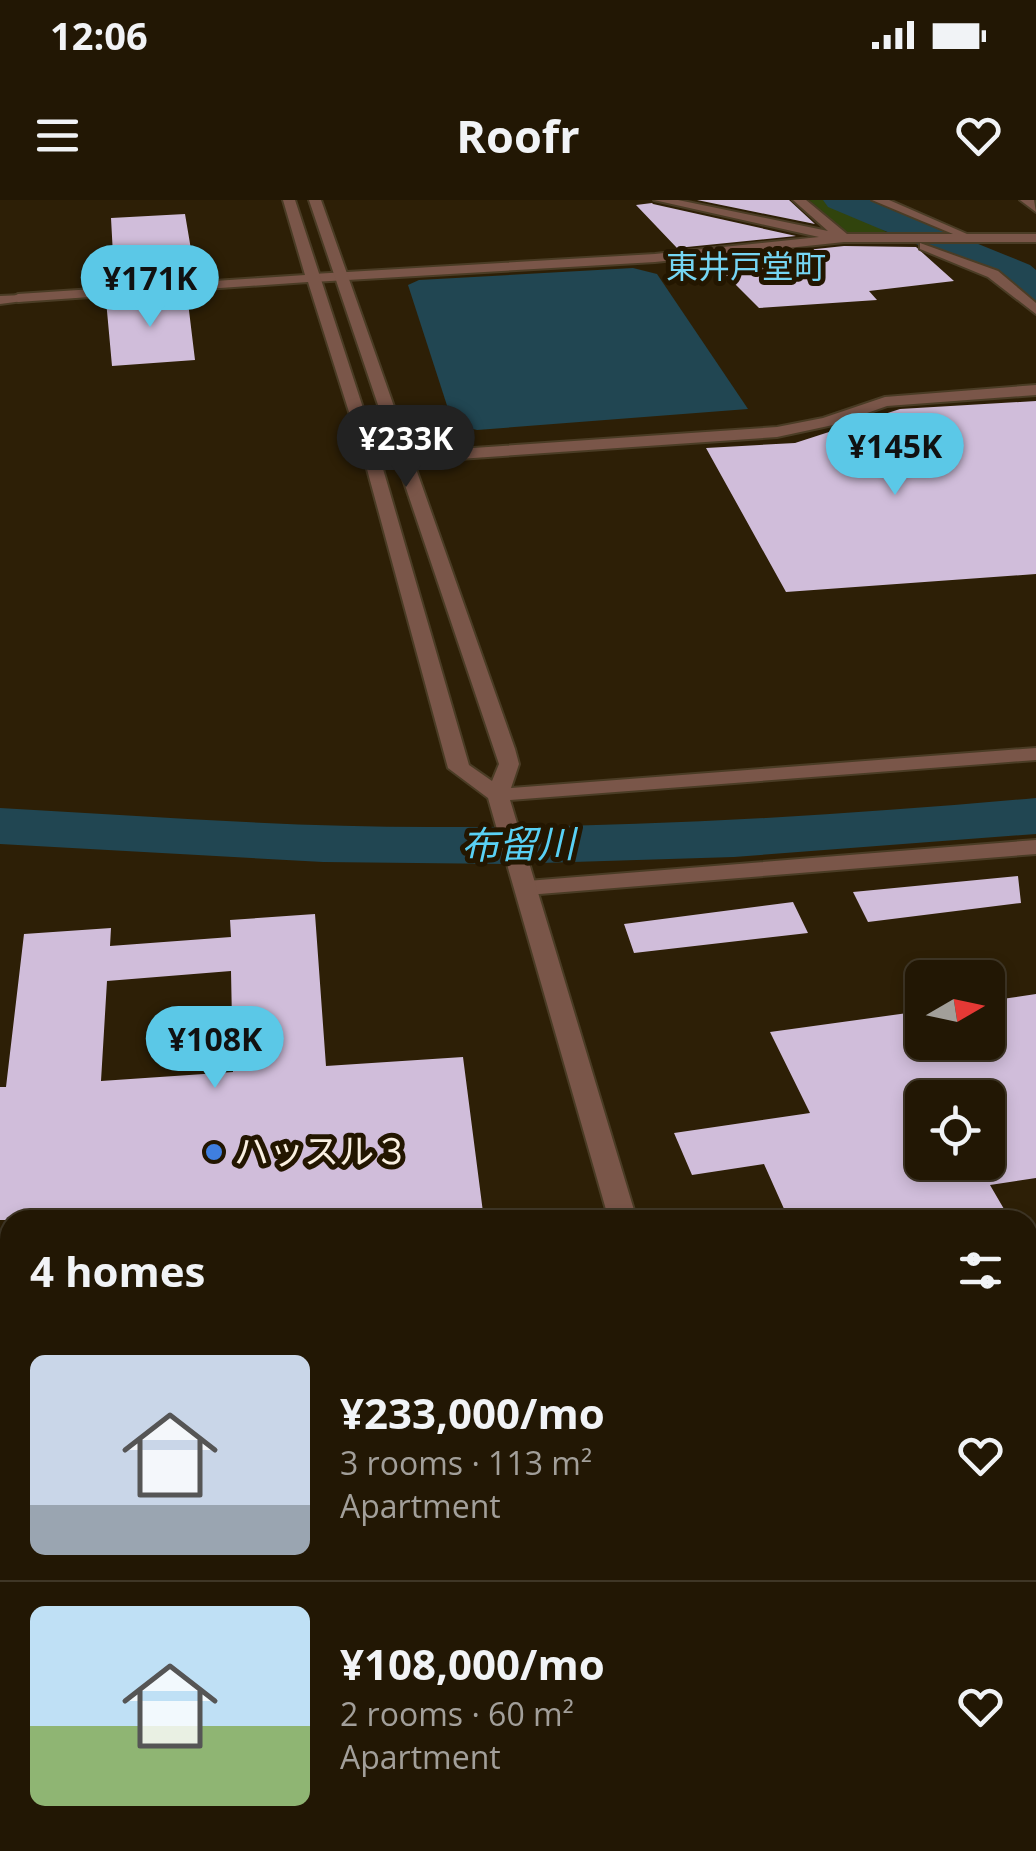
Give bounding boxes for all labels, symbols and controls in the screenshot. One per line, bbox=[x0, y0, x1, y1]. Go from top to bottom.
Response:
text: 12:06 bbox=[50, 9, 148, 61]
text: Roofr bbox=[456, 105, 580, 166]
icon: menu bbox=[30, 108, 85, 163]
icon: heart bbox=[951, 108, 1006, 163]
district label: 東井戸堂町 bbox=[666, 244, 826, 287]
pin: ¥171K bbox=[80, 245, 220, 330]
text: ¥171K bbox=[103, 256, 197, 299]
pin: ¥233K bbox=[336, 405, 476, 490]
pin: ¥145K bbox=[825, 413, 965, 498]
text: ¥233K bbox=[359, 416, 453, 459]
text: ¥145K bbox=[848, 424, 942, 467]
water label: 布留川 bbox=[461, 816, 579, 870]
north arrow bbox=[905, 960, 1005, 1060]
map controls bbox=[905, 960, 1005, 1180]
pin: ¥108K bbox=[145, 1006, 285, 1091]
text: ¥108K bbox=[168, 1017, 262, 1060]
button: locate bbox=[905, 1080, 1005, 1180]
place label: ハッスル３ bbox=[234, 1127, 409, 1174]
marker: ハッスル３ bbox=[203, 1141, 225, 1163]
text: 4 homes bbox=[30, 1242, 205, 1299]
icon: filters bbox=[953, 1243, 1008, 1298]
text: ¥233,000/mo bbox=[340, 1384, 605, 1441]
icon: home bbox=[110, 1395, 230, 1515]
icon: heart bbox=[953, 1428, 1008, 1483]
text: 3 rooms · 113 m² bbox=[340, 1441, 592, 1484]
text: Apartment bbox=[340, 1484, 501, 1527]
text: ¥108,000/mo bbox=[340, 1635, 605, 1692]
icon: home bbox=[110, 1646, 230, 1766]
icon: heart bbox=[953, 1679, 1008, 1734]
text: 2 rooms · 60 m² bbox=[340, 1692, 574, 1735]
text: Apartment bbox=[340, 1735, 501, 1778]

